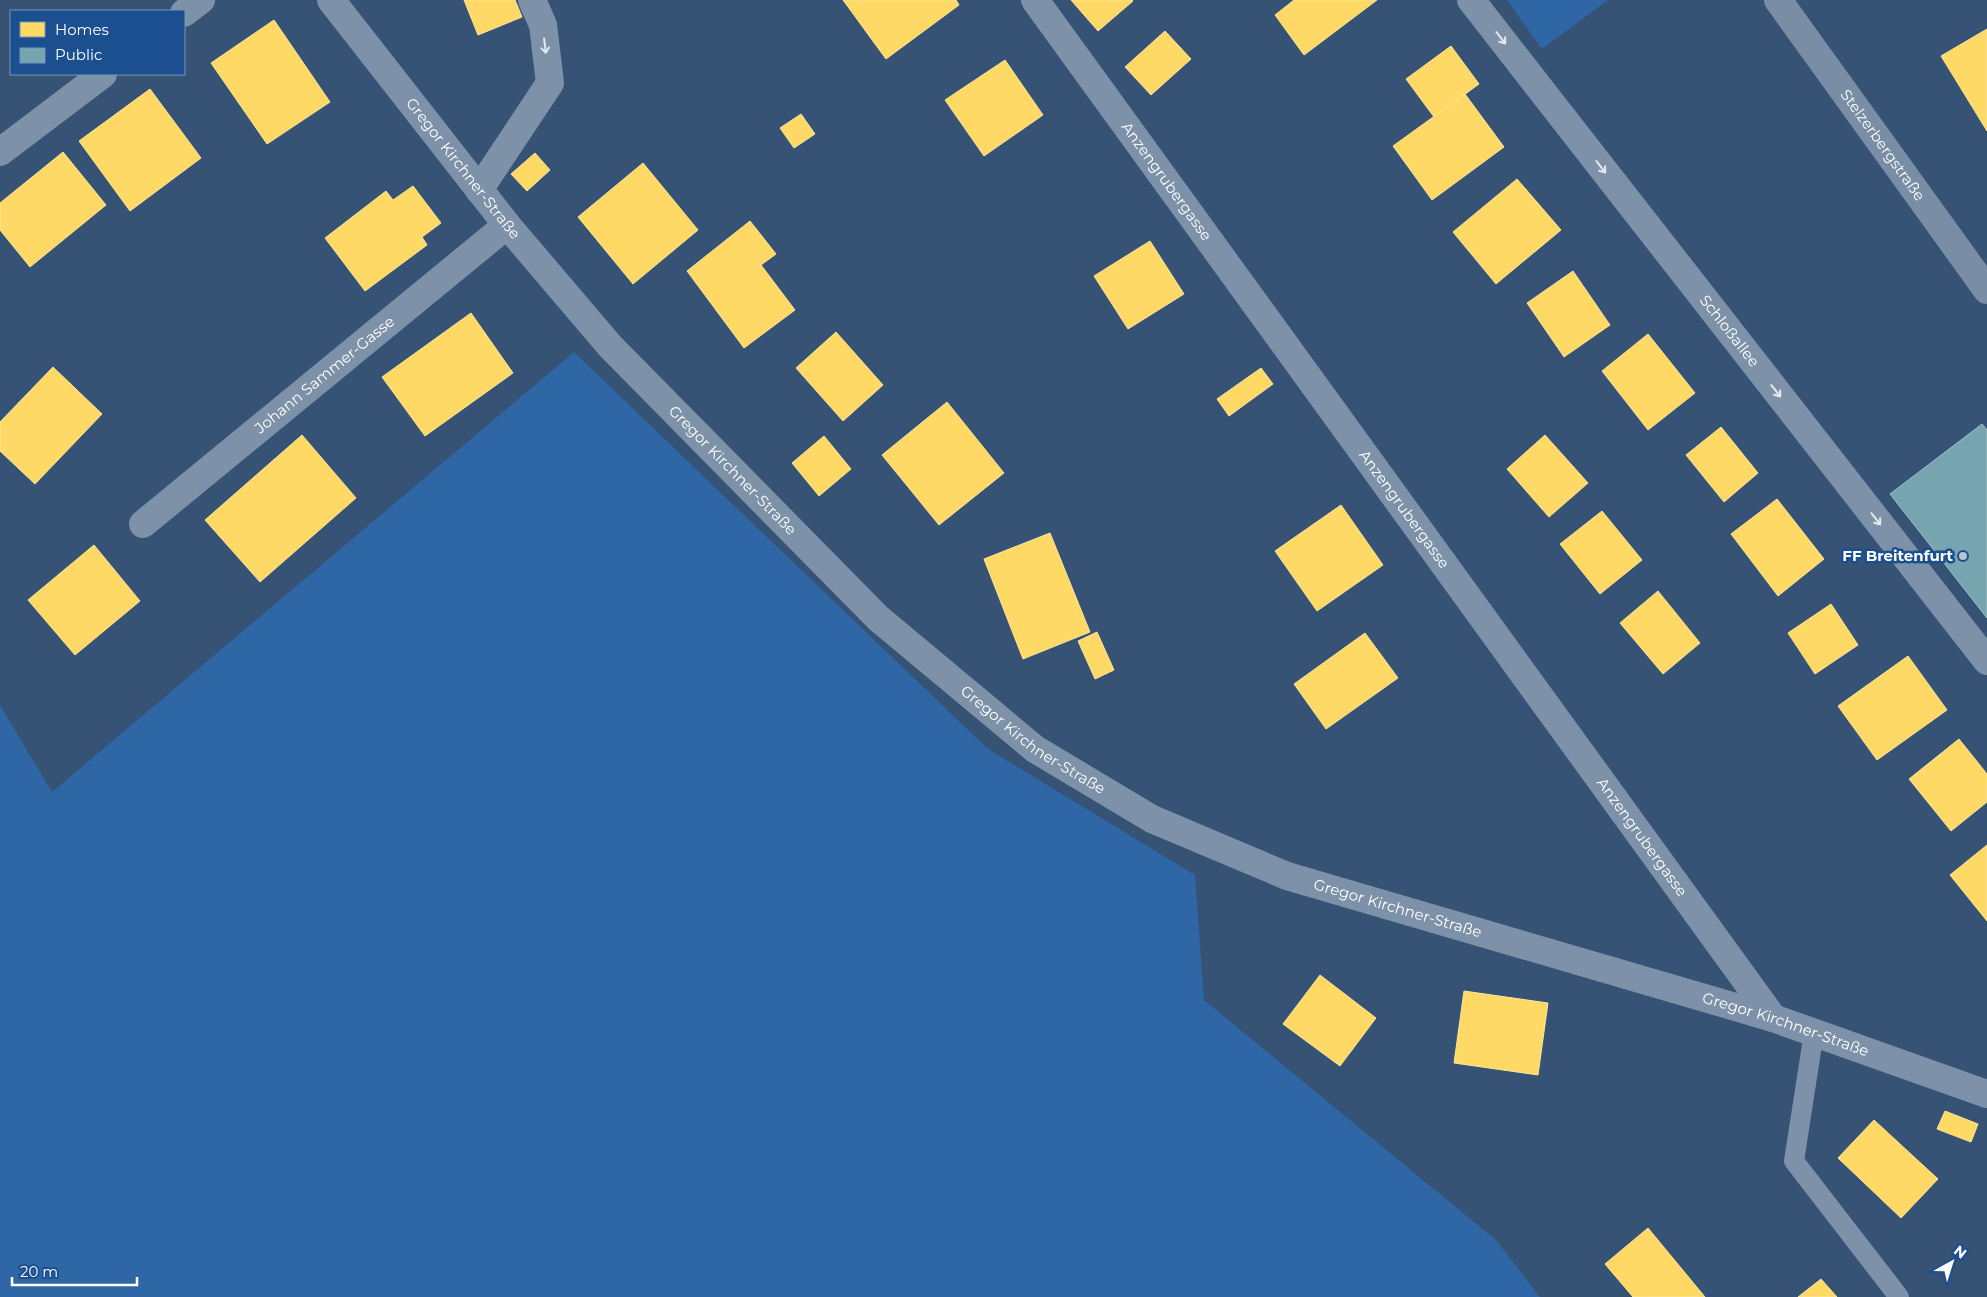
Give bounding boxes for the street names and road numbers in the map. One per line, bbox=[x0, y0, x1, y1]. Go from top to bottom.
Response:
street label: Stelzerbergstraße bbox=[1837, 86, 1930, 204]
street label: Gregor Kirchner-Straße bbox=[402, 94, 525, 243]
street label: Anzengrubergasse bbox=[1118, 118, 1216, 244]
street label: Schloßallee bbox=[1696, 291, 1764, 371]
street label: Johann Sammer-Gasse bbox=[250, 312, 398, 438]
street label: Gregor Kirchner-Straße bbox=[665, 401, 801, 539]
street label: Anzengrubergasse bbox=[1355, 446, 1454, 572]
street label: Gregor Kirchner-Straße bbox=[957, 681, 1109, 798]
street label: Anzengrubergasse bbox=[1593, 774, 1692, 900]
street label: Gregor Kirchner-Straße bbox=[1311, 874, 1484, 941]
street label: Gregor Kirchner-Straße bbox=[1700, 988, 1872, 1060]

